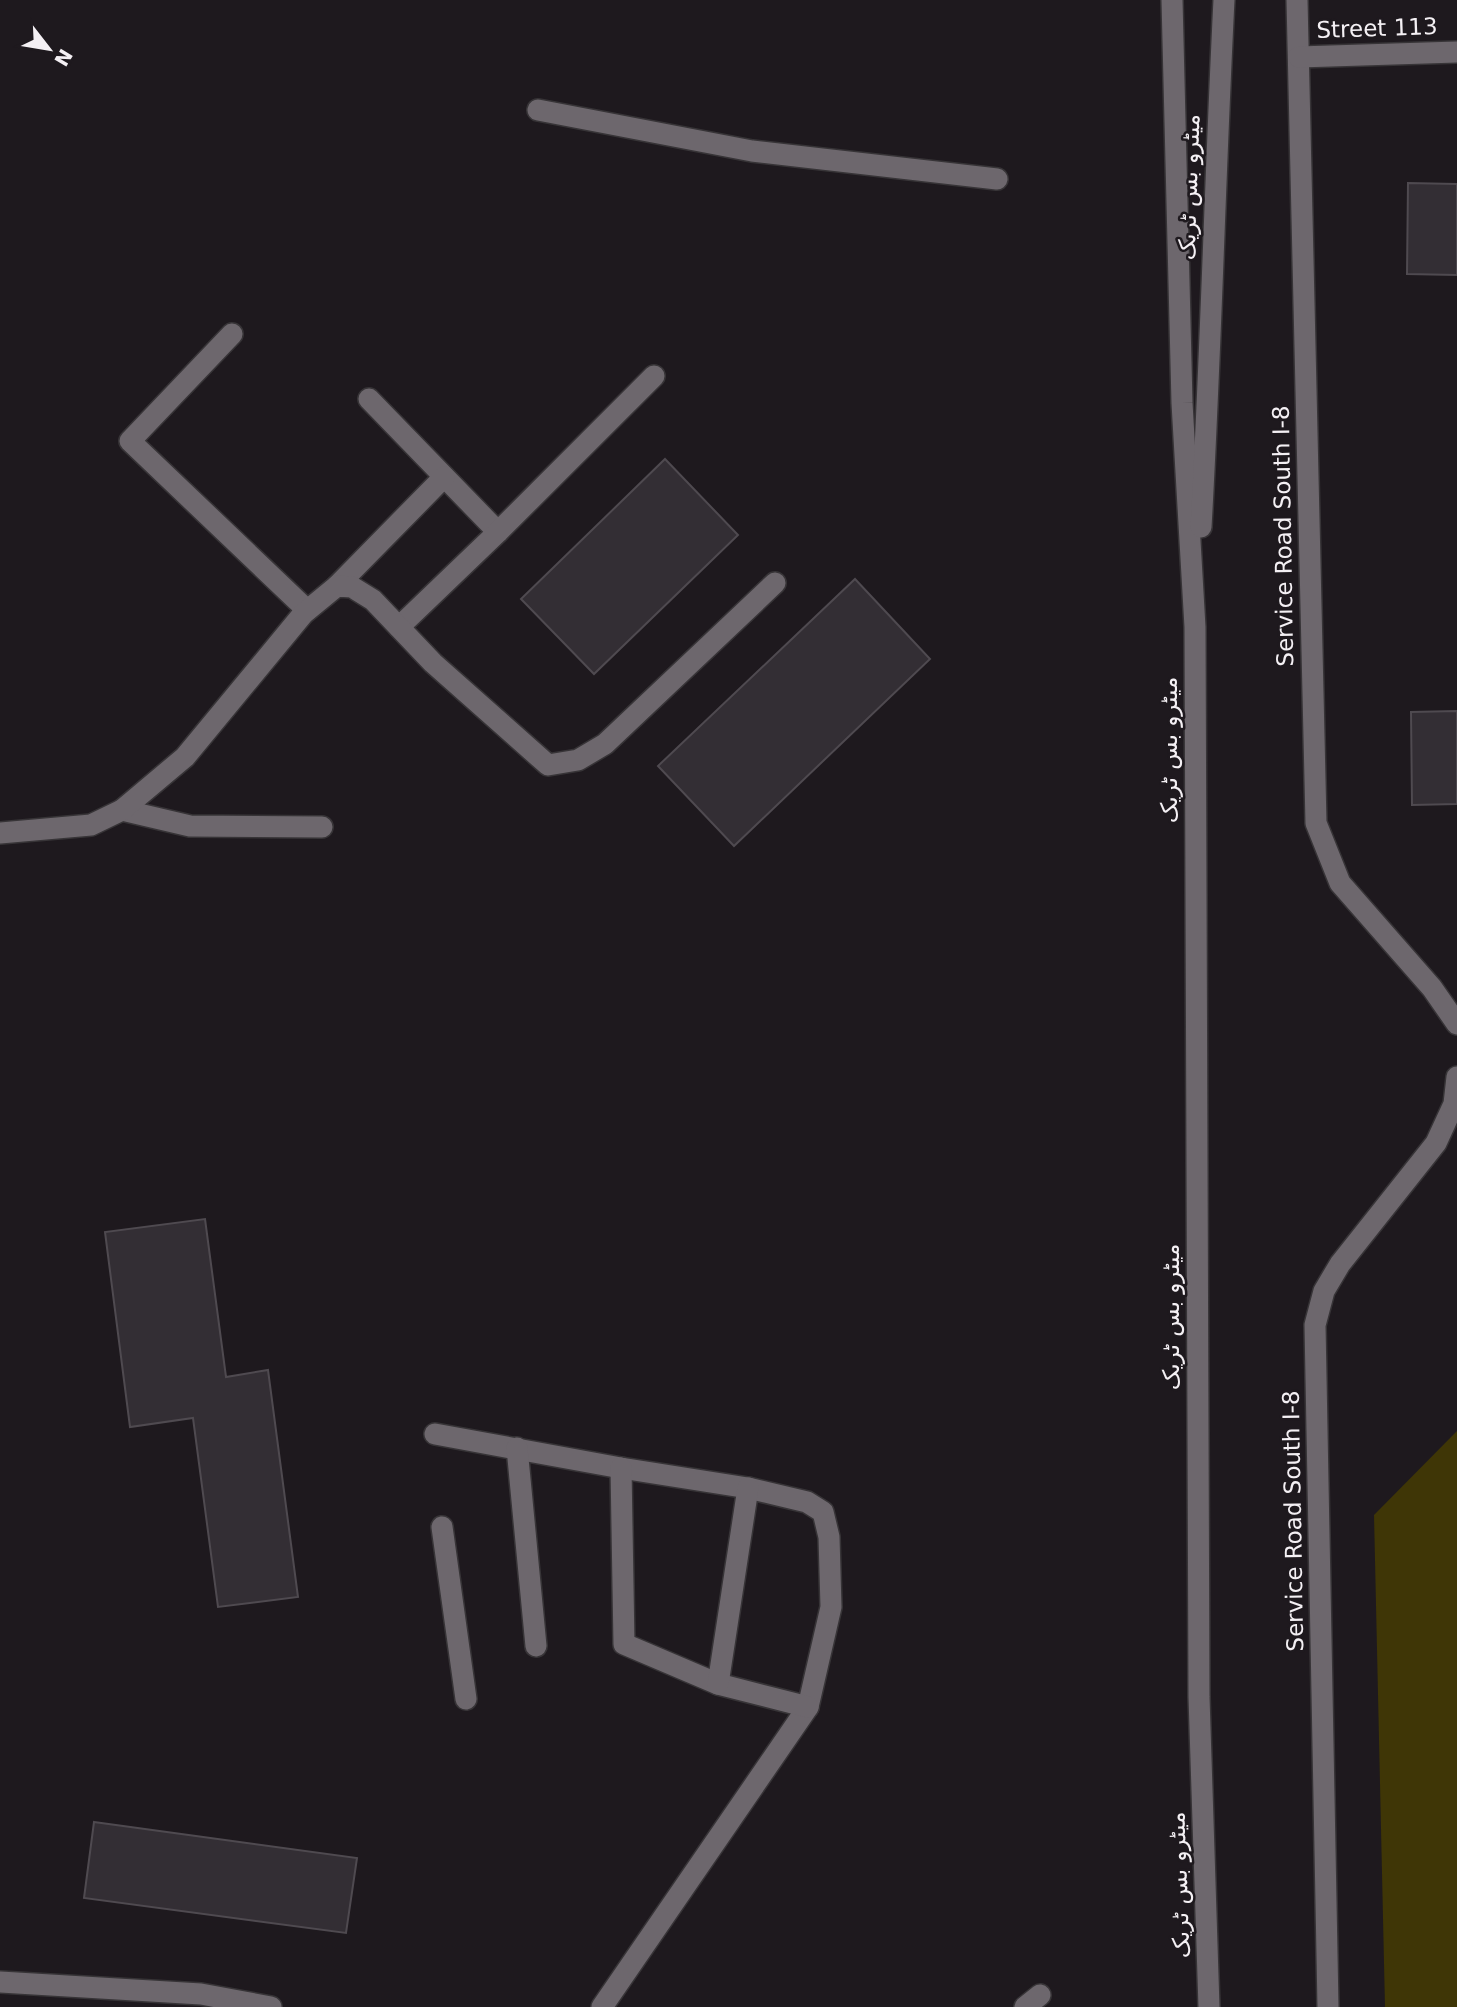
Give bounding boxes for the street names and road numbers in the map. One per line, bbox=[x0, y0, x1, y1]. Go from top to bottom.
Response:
street label: Street 113 bbox=[1316, 13, 1438, 43]
street label: میٹرو بس ٹریک bbox=[1173, 113, 1206, 261]
street label: Service Road South I-8 bbox=[1268, 405, 1298, 667]
street label: میٹرو بس ٹریک bbox=[1156, 677, 1183, 823]
street label: میٹرو بس ٹریک bbox=[1158, 1244, 1185, 1390]
street label: Service Road South I-8 bbox=[1278, 1390, 1308, 1652]
street label: میٹرو بس ٹریک bbox=[1163, 1811, 1196, 1959]

